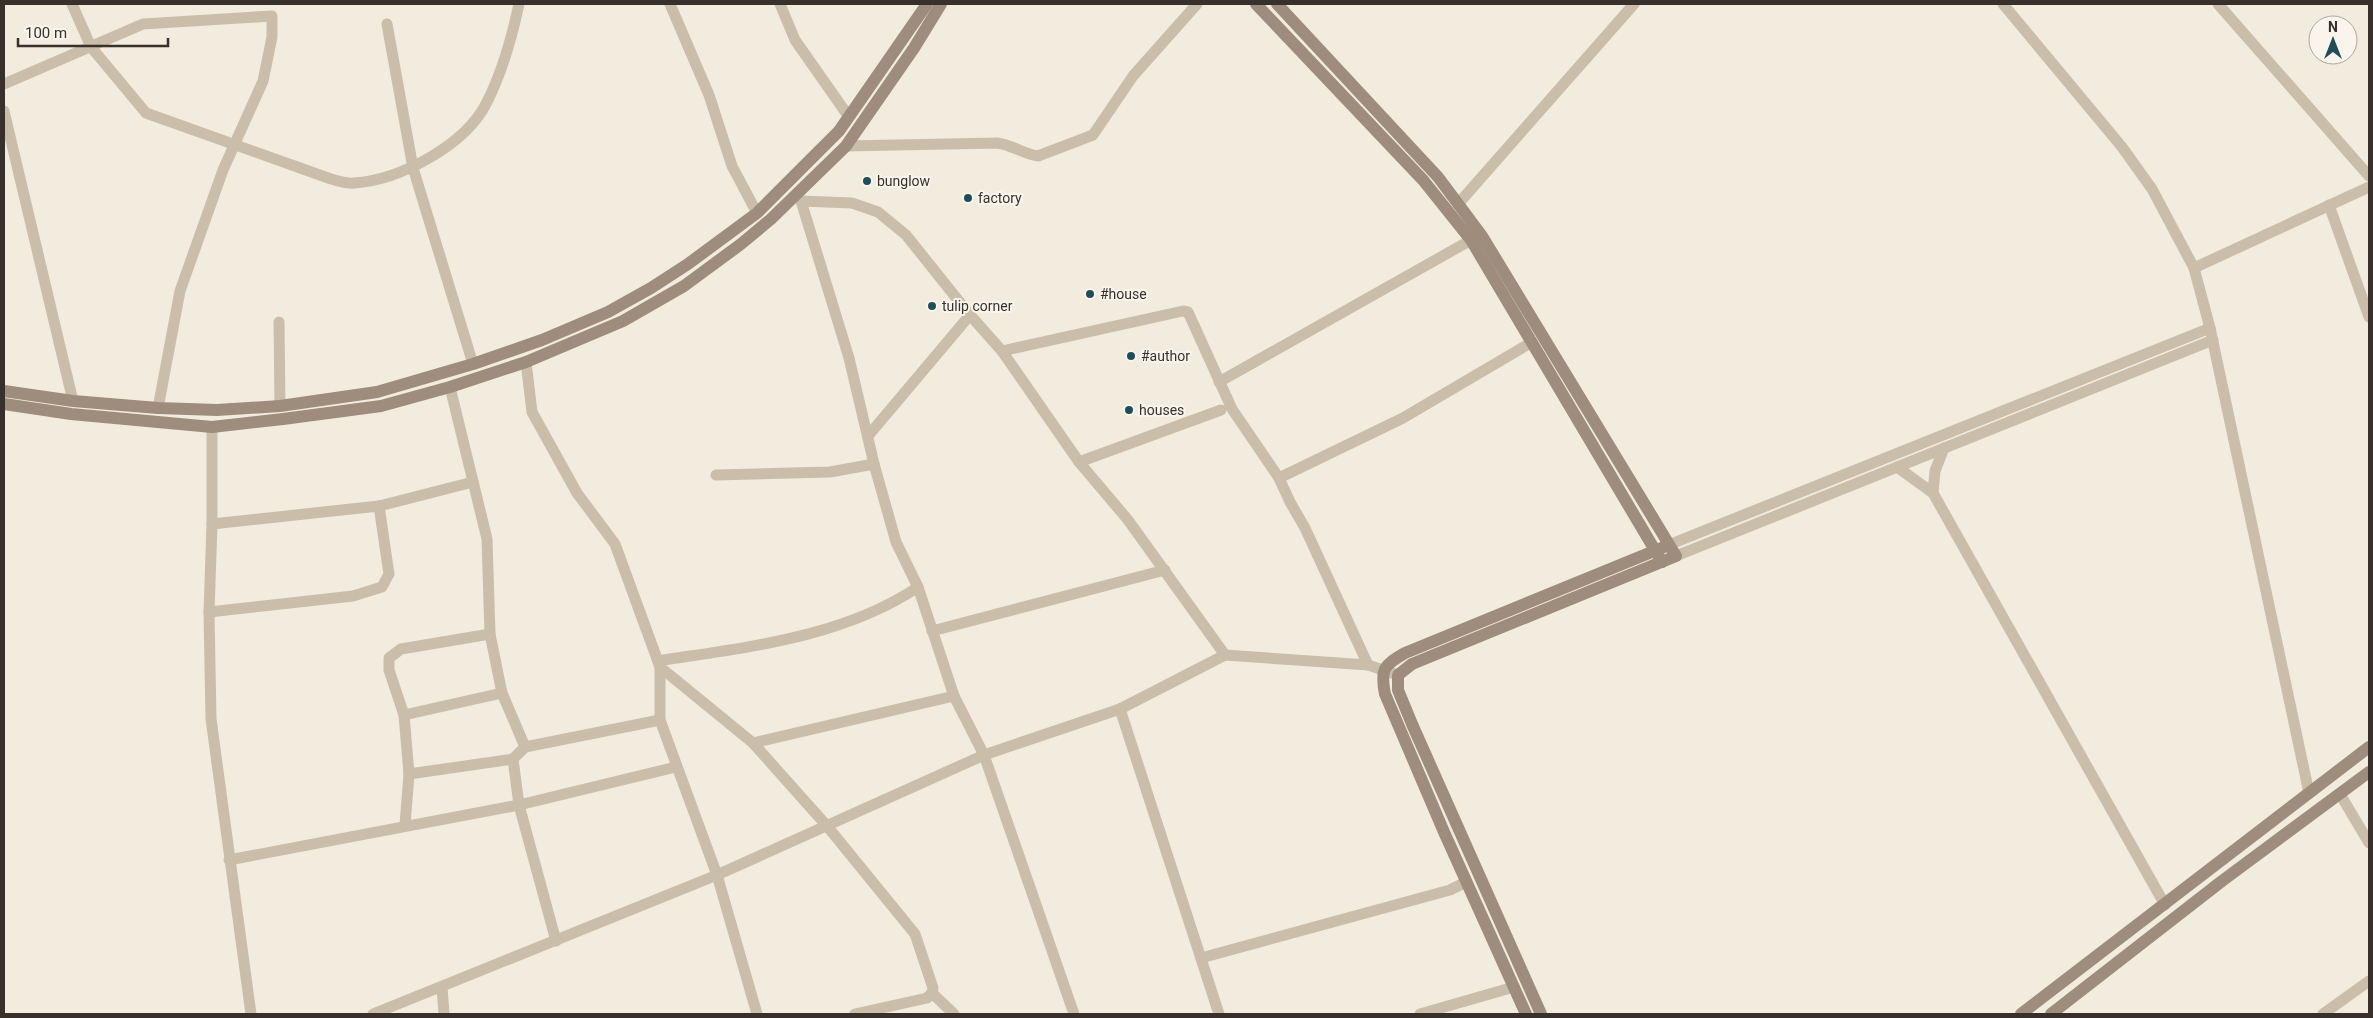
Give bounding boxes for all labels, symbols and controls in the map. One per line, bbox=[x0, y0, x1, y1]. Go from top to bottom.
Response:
scale bar bbox=[18, 15, 168, 47]
north arrow bbox=[2308, 15, 2358, 65]
text: N bbox=[2328, 19, 2338, 35]
text: 100 m bbox=[25, 24, 67, 42]
place label: bunglow bbox=[877, 173, 931, 189]
marker: bunglow bbox=[861, 175, 873, 187]
place label: factory bbox=[978, 190, 1022, 206]
marker: factory bbox=[962, 192, 974, 204]
place label: #house bbox=[1100, 286, 1147, 302]
marker: #house bbox=[1084, 288, 1096, 300]
place label: tulip corner bbox=[942, 298, 1013, 314]
marker: tulip corner bbox=[926, 300, 938, 312]
place label: #author bbox=[1141, 348, 1190, 364]
marker: #author bbox=[1125, 350, 1137, 362]
place label: houses bbox=[1139, 402, 1184, 418]
marker: houses bbox=[1123, 404, 1135, 416]

